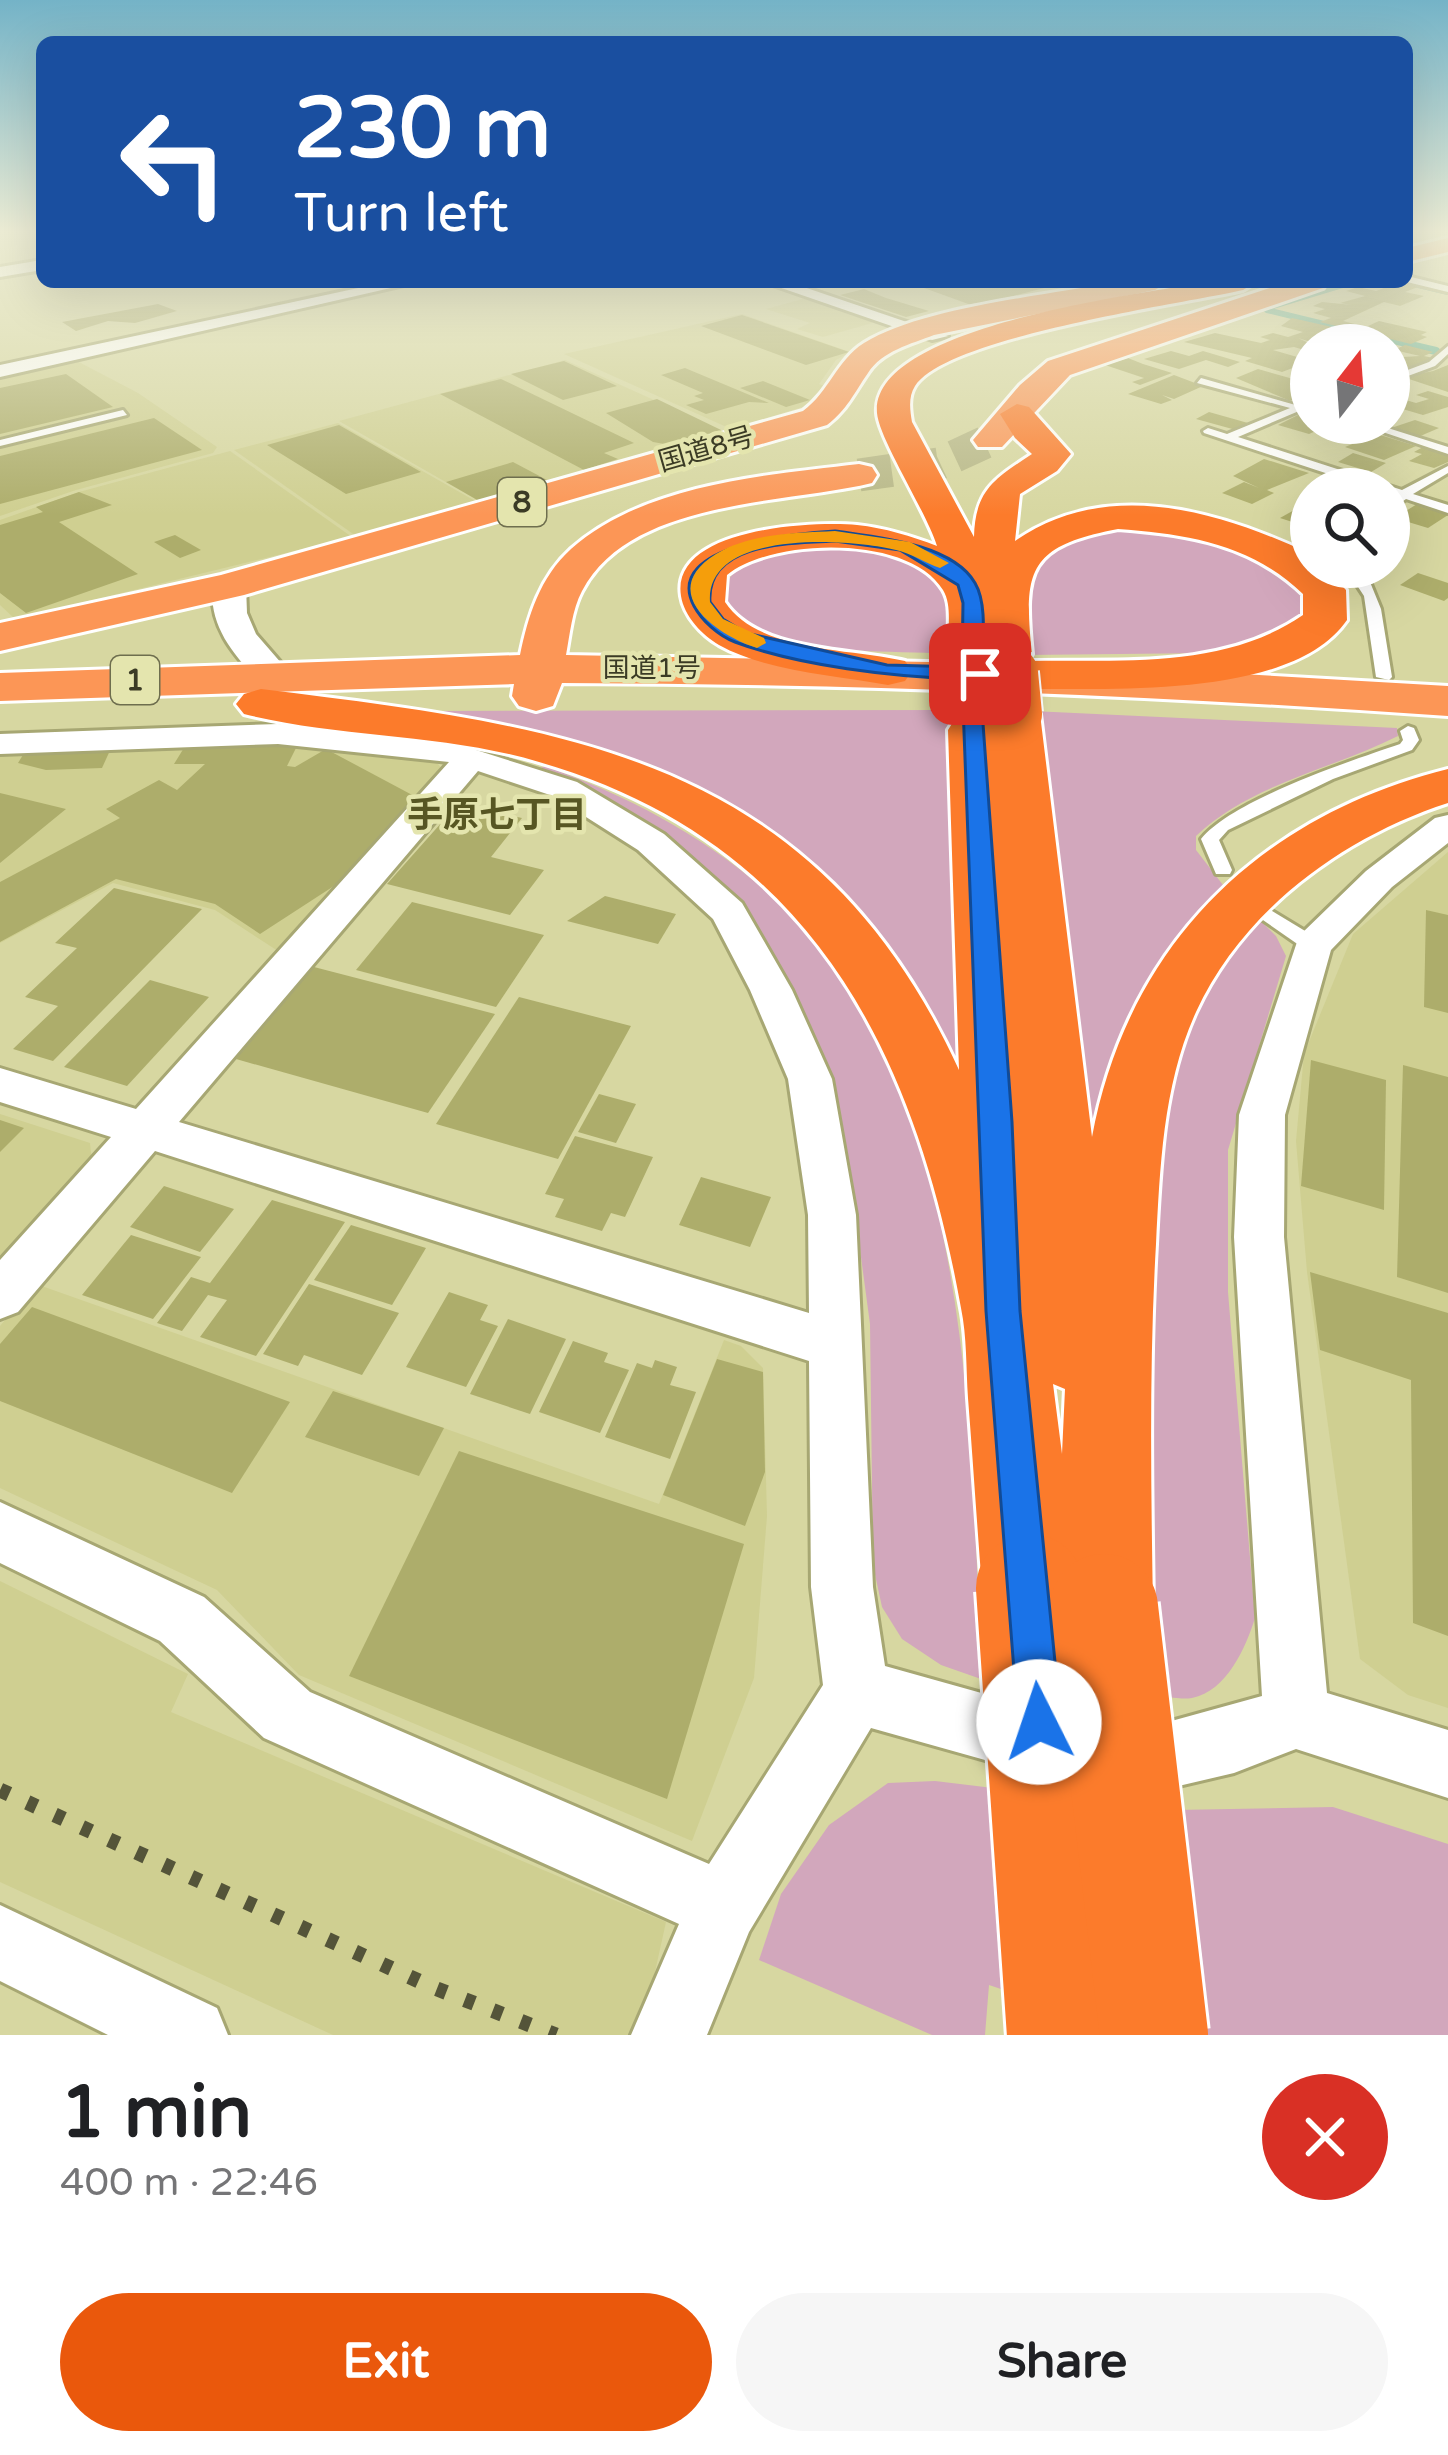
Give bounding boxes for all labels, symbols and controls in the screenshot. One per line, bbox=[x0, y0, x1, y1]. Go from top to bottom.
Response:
text: 230 m bbox=[294, 79, 551, 180]
icon: left bbox=[96, 84, 252, 240]
text: Turn left bbox=[294, 181, 509, 246]
north arrow bbox=[1290, 324, 1410, 444]
map controls bbox=[1290, 324, 1410, 588]
street label: 国道8号 bbox=[655, 420, 758, 479]
button: search bbox=[1290, 468, 1410, 588]
road number: 8 bbox=[498, 478, 546, 526]
pin bbox=[929, 623, 1031, 725]
icon: arrive bbox=[947, 641, 1013, 707]
street label: 国道1号 bbox=[603, 652, 701, 685]
road number: 1 bbox=[111, 656, 159, 704]
district label: 手原七丁目 bbox=[407, 794, 587, 837]
position arrow bbox=[976, 1659, 1102, 1785]
text: 1 min bbox=[60, 2070, 252, 2157]
button: close bbox=[1262, 2074, 1388, 2200]
text: 400 m · 22:46 bbox=[60, 2159, 318, 2206]
button: Exit bbox=[60, 2293, 712, 2431]
button: Share bbox=[736, 2293, 1388, 2431]

